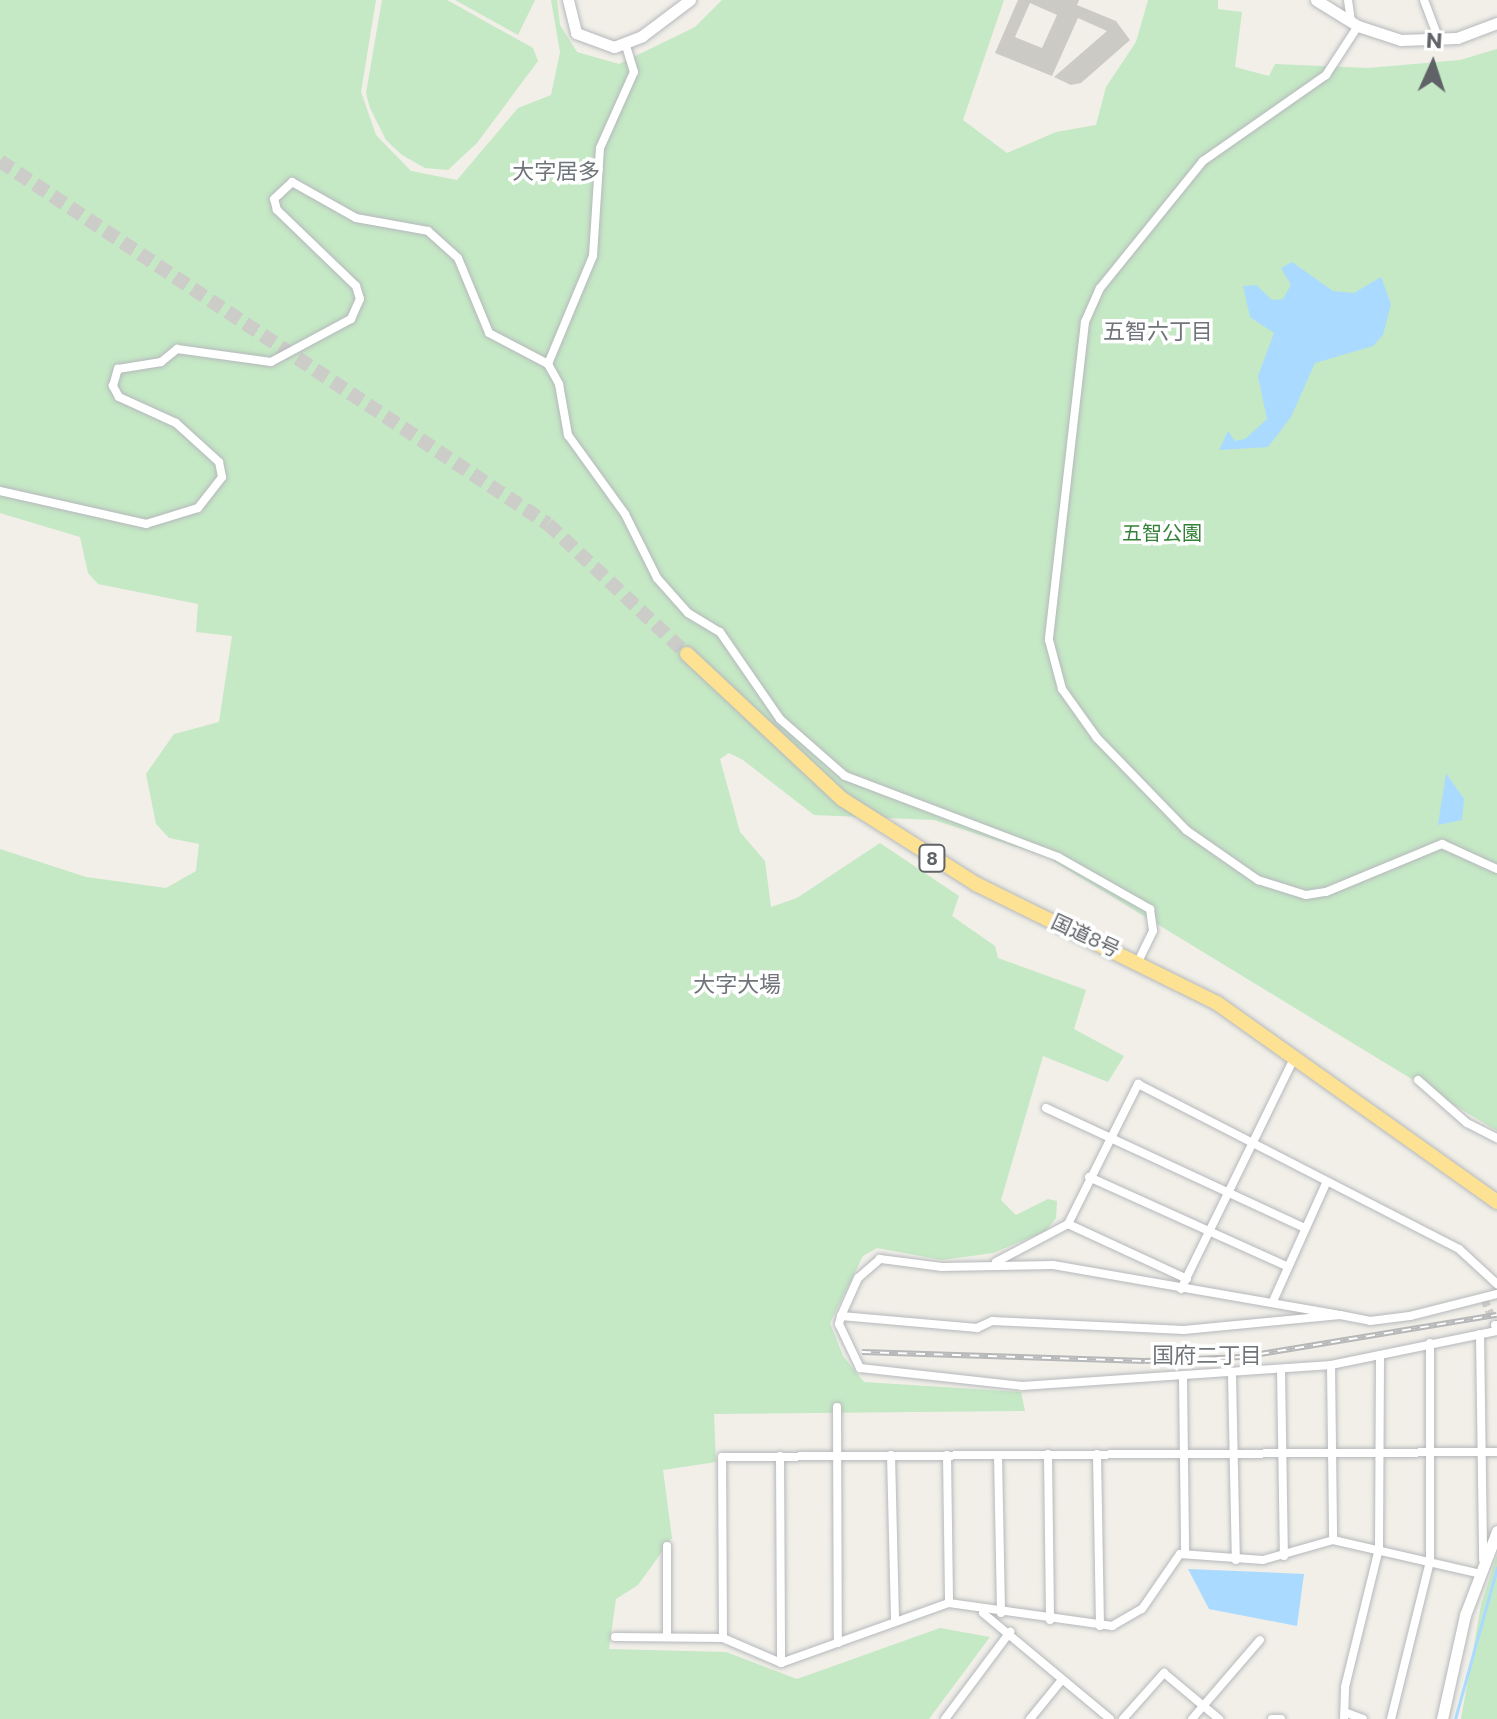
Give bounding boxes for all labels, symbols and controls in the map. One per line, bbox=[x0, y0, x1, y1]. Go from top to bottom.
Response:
north arrow bbox=[1393, 24, 1473, 104]
text: N bbox=[1425, 26, 1443, 53]
district label: 大字居多 bbox=[512, 158, 600, 184]
district label: 五智六丁目 bbox=[1103, 318, 1213, 344]
park label: 五智公園 bbox=[1122, 520, 1202, 544]
road number: 8 bbox=[918, 844, 946, 872]
street label: 国道8号 bbox=[1048, 909, 1124, 961]
district label: 大字大場 bbox=[693, 971, 781, 997]
district label: 国府二丁目 bbox=[1152, 1342, 1262, 1368]

